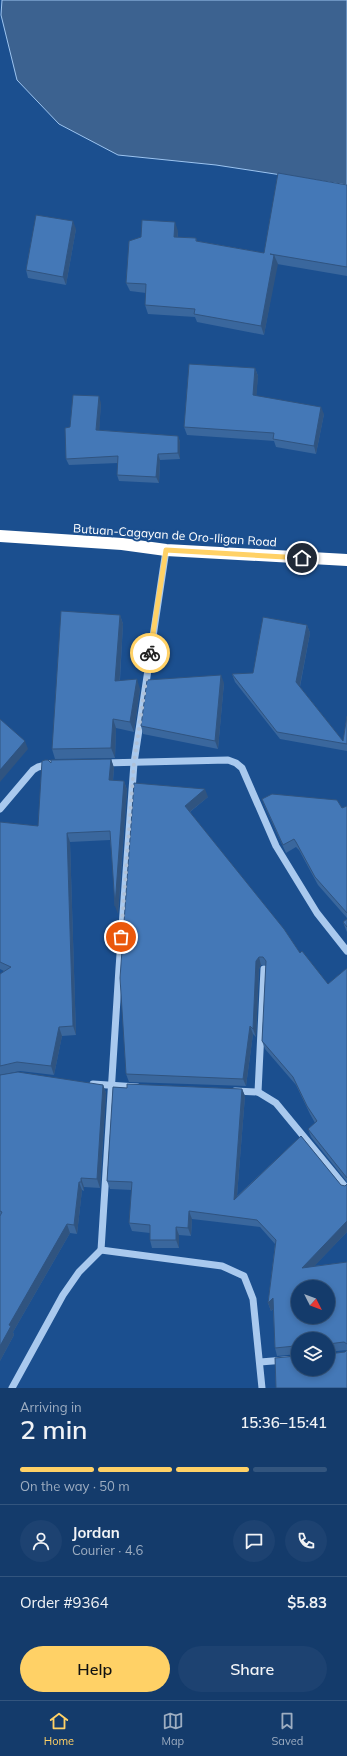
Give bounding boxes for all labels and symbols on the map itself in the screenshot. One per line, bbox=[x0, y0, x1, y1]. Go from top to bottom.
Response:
street label: Butuan-Cagayan de Oro-Iligan Road bbox=[73, 520, 277, 550]
pin bbox=[285, 541, 319, 575]
courier bbox=[130, 633, 170, 673]
pin bbox=[104, 920, 138, 954]
north arrow bbox=[291, 1280, 335, 1324]

